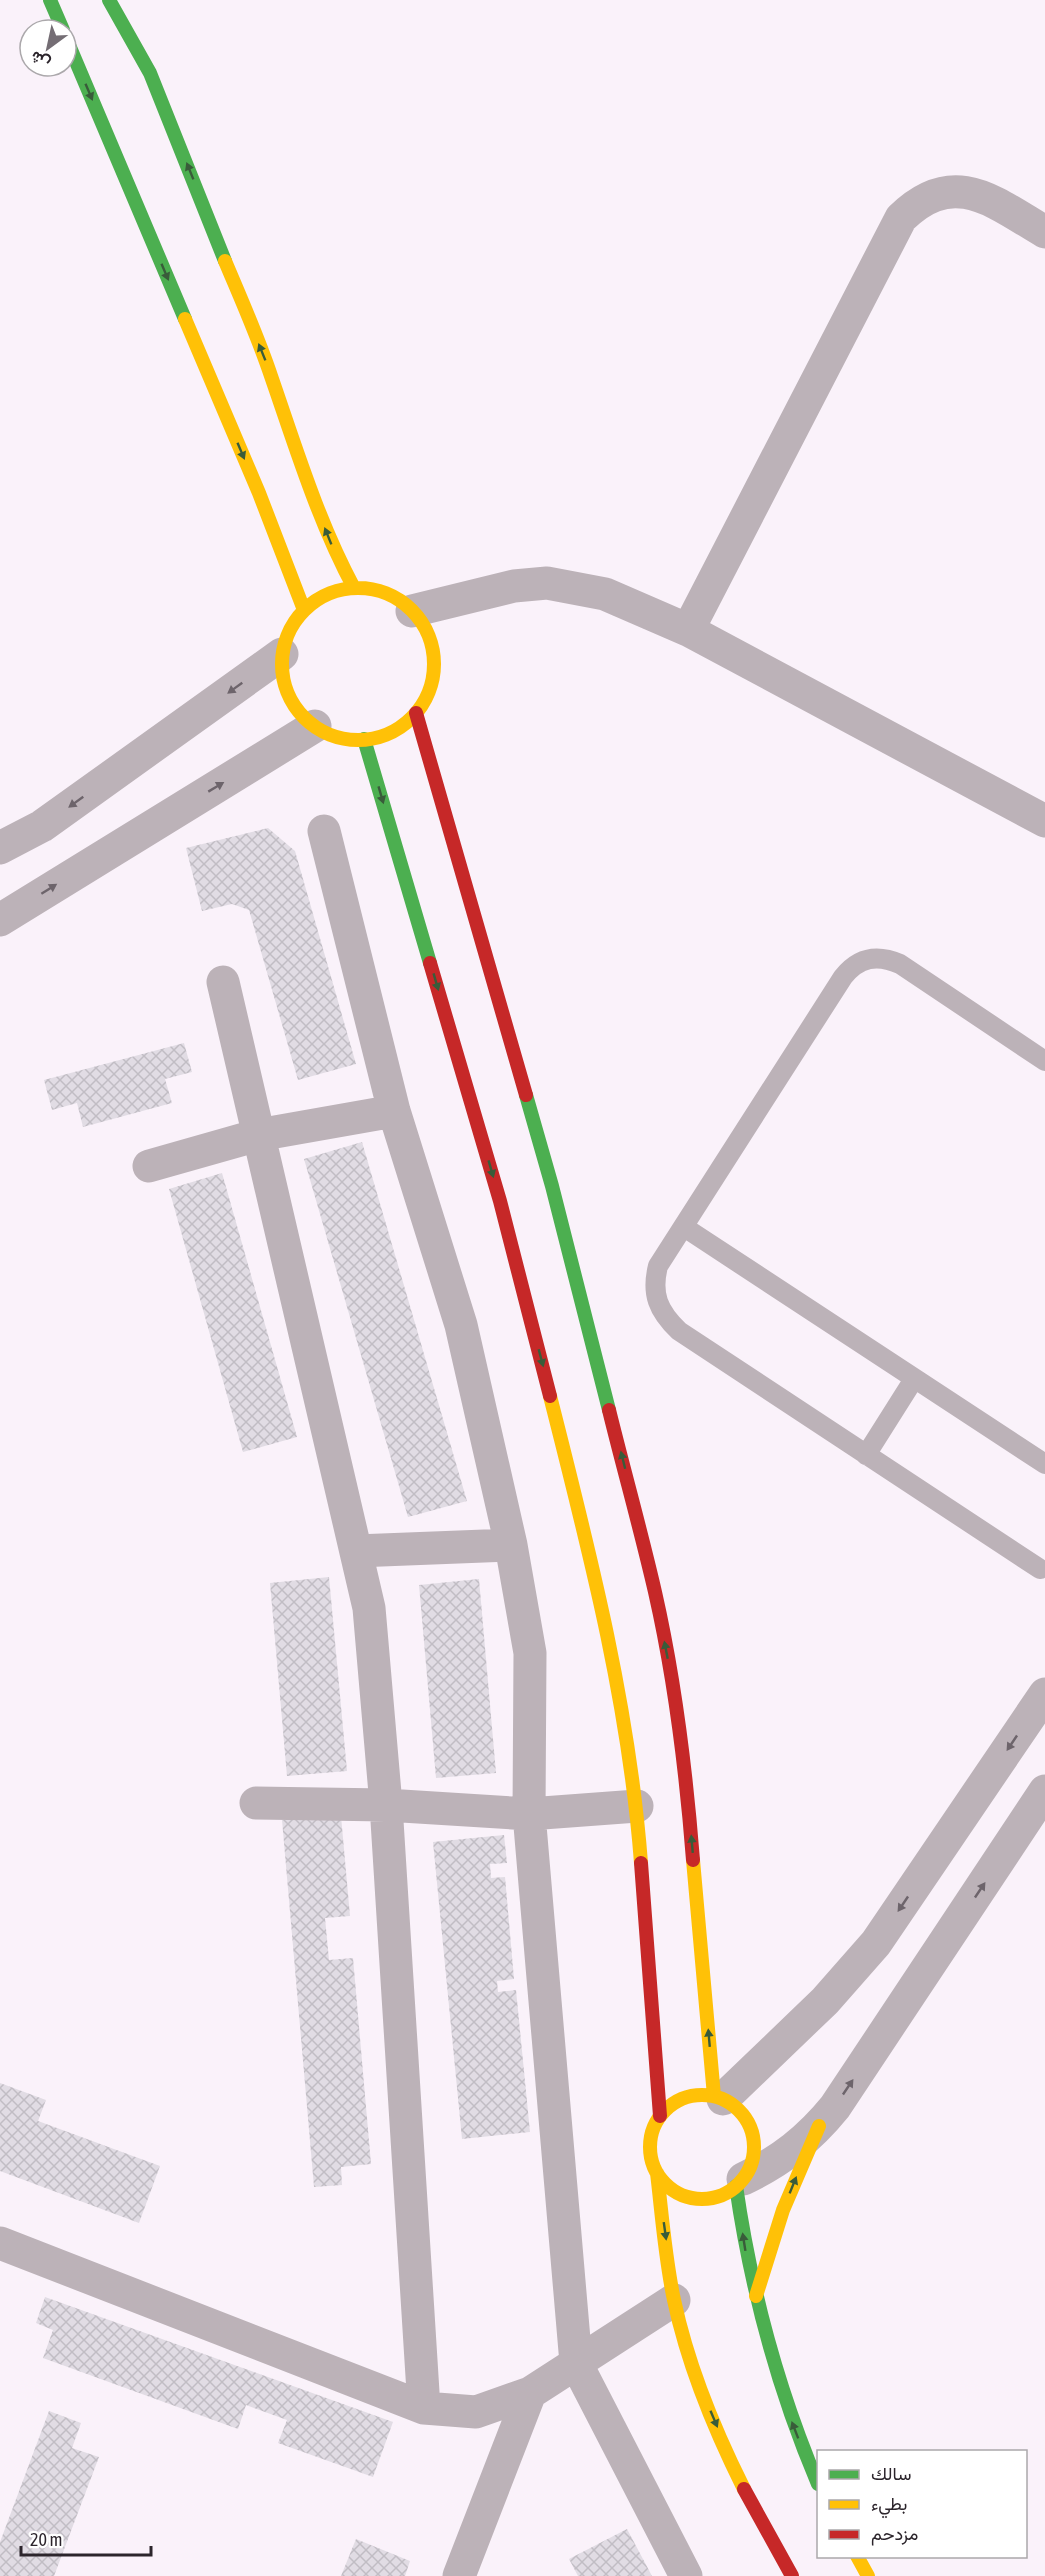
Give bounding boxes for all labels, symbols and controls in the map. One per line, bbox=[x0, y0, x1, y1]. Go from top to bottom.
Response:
north arrow bbox=[18, 18, 78, 78]
text: ش bbox=[27, 47, 53, 73]
one-way arrow bbox=[85, 83, 94, 101]
one-way arrow bbox=[185, 162, 194, 180]
one-way arrow bbox=[160, 263, 170, 281]
one-way arrow bbox=[257, 343, 266, 361]
one-way arrow bbox=[237, 442, 246, 460]
one-way arrow bbox=[323, 527, 332, 545]
one-way arrow bbox=[227, 682, 243, 694]
one-way arrow bbox=[208, 781, 224, 792]
one-way arrow bbox=[377, 786, 386, 804]
one-way arrow bbox=[69, 796, 85, 808]
one-way arrow bbox=[41, 883, 58, 894]
one-way arrow bbox=[432, 973, 441, 991]
one-way arrow bbox=[487, 1161, 496, 1179]
one-way arrow bbox=[536, 1349, 546, 1367]
one-way arrow bbox=[618, 1451, 628, 1469]
one-way arrow bbox=[661, 1641, 670, 1660]
one-way arrow bbox=[1006, 1734, 1018, 1750]
one-way arrow bbox=[687, 1834, 697, 1853]
one-way arrow bbox=[974, 1881, 985, 1898]
one-way arrow bbox=[897, 1896, 909, 1912]
one-way arrow bbox=[704, 2028, 714, 2047]
one-way arrow bbox=[843, 2079, 854, 2095]
one-way arrow bbox=[788, 2176, 798, 2194]
one-way arrow bbox=[660, 2222, 669, 2241]
one-way arrow bbox=[739, 2233, 748, 2252]
one-way arrow bbox=[709, 2410, 719, 2428]
one-way arrow bbox=[790, 2421, 799, 2439]
legend bbox=[817, 2450, 1027, 2558]
text: سالك bbox=[871, 2463, 911, 2484]
text: بطيء bbox=[871, 2493, 907, 2519]
scale bar bbox=[21, 2519, 152, 2557]
text: مزدحم bbox=[871, 2523, 918, 2546]
text: 20 m bbox=[30, 2529, 62, 2550]

